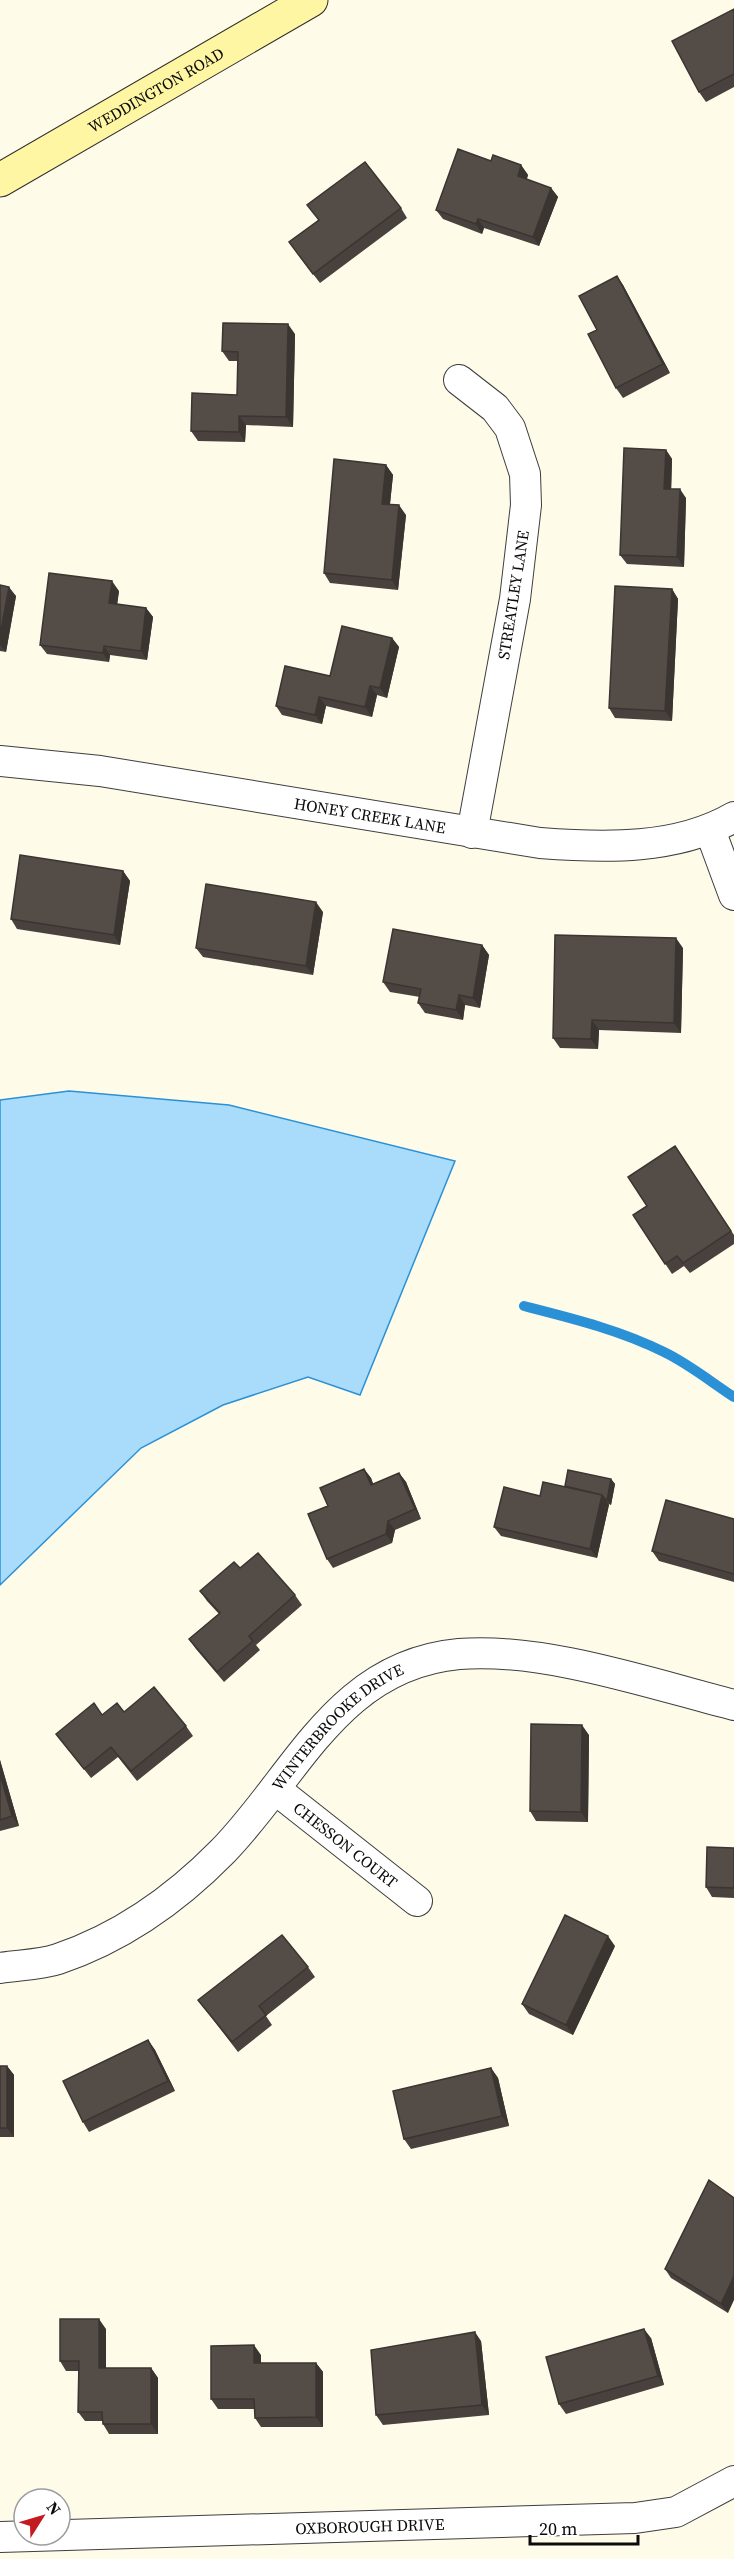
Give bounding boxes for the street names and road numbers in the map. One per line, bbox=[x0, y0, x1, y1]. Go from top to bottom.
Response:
street label: WEDDINGTON ROAD bbox=[84, 42, 228, 138]
street label: STREATLEY LANE bbox=[492, 529, 534, 661]
street label: HONEY CREEK LANE bbox=[293, 792, 448, 838]
street label: WINTERBROOKE DRIVE bbox=[267, 1658, 407, 1795]
street label: CHESSON COURT bbox=[289, 1797, 403, 1893]
street label: OXBOROUGH DRIVE bbox=[295, 2513, 445, 2539]

